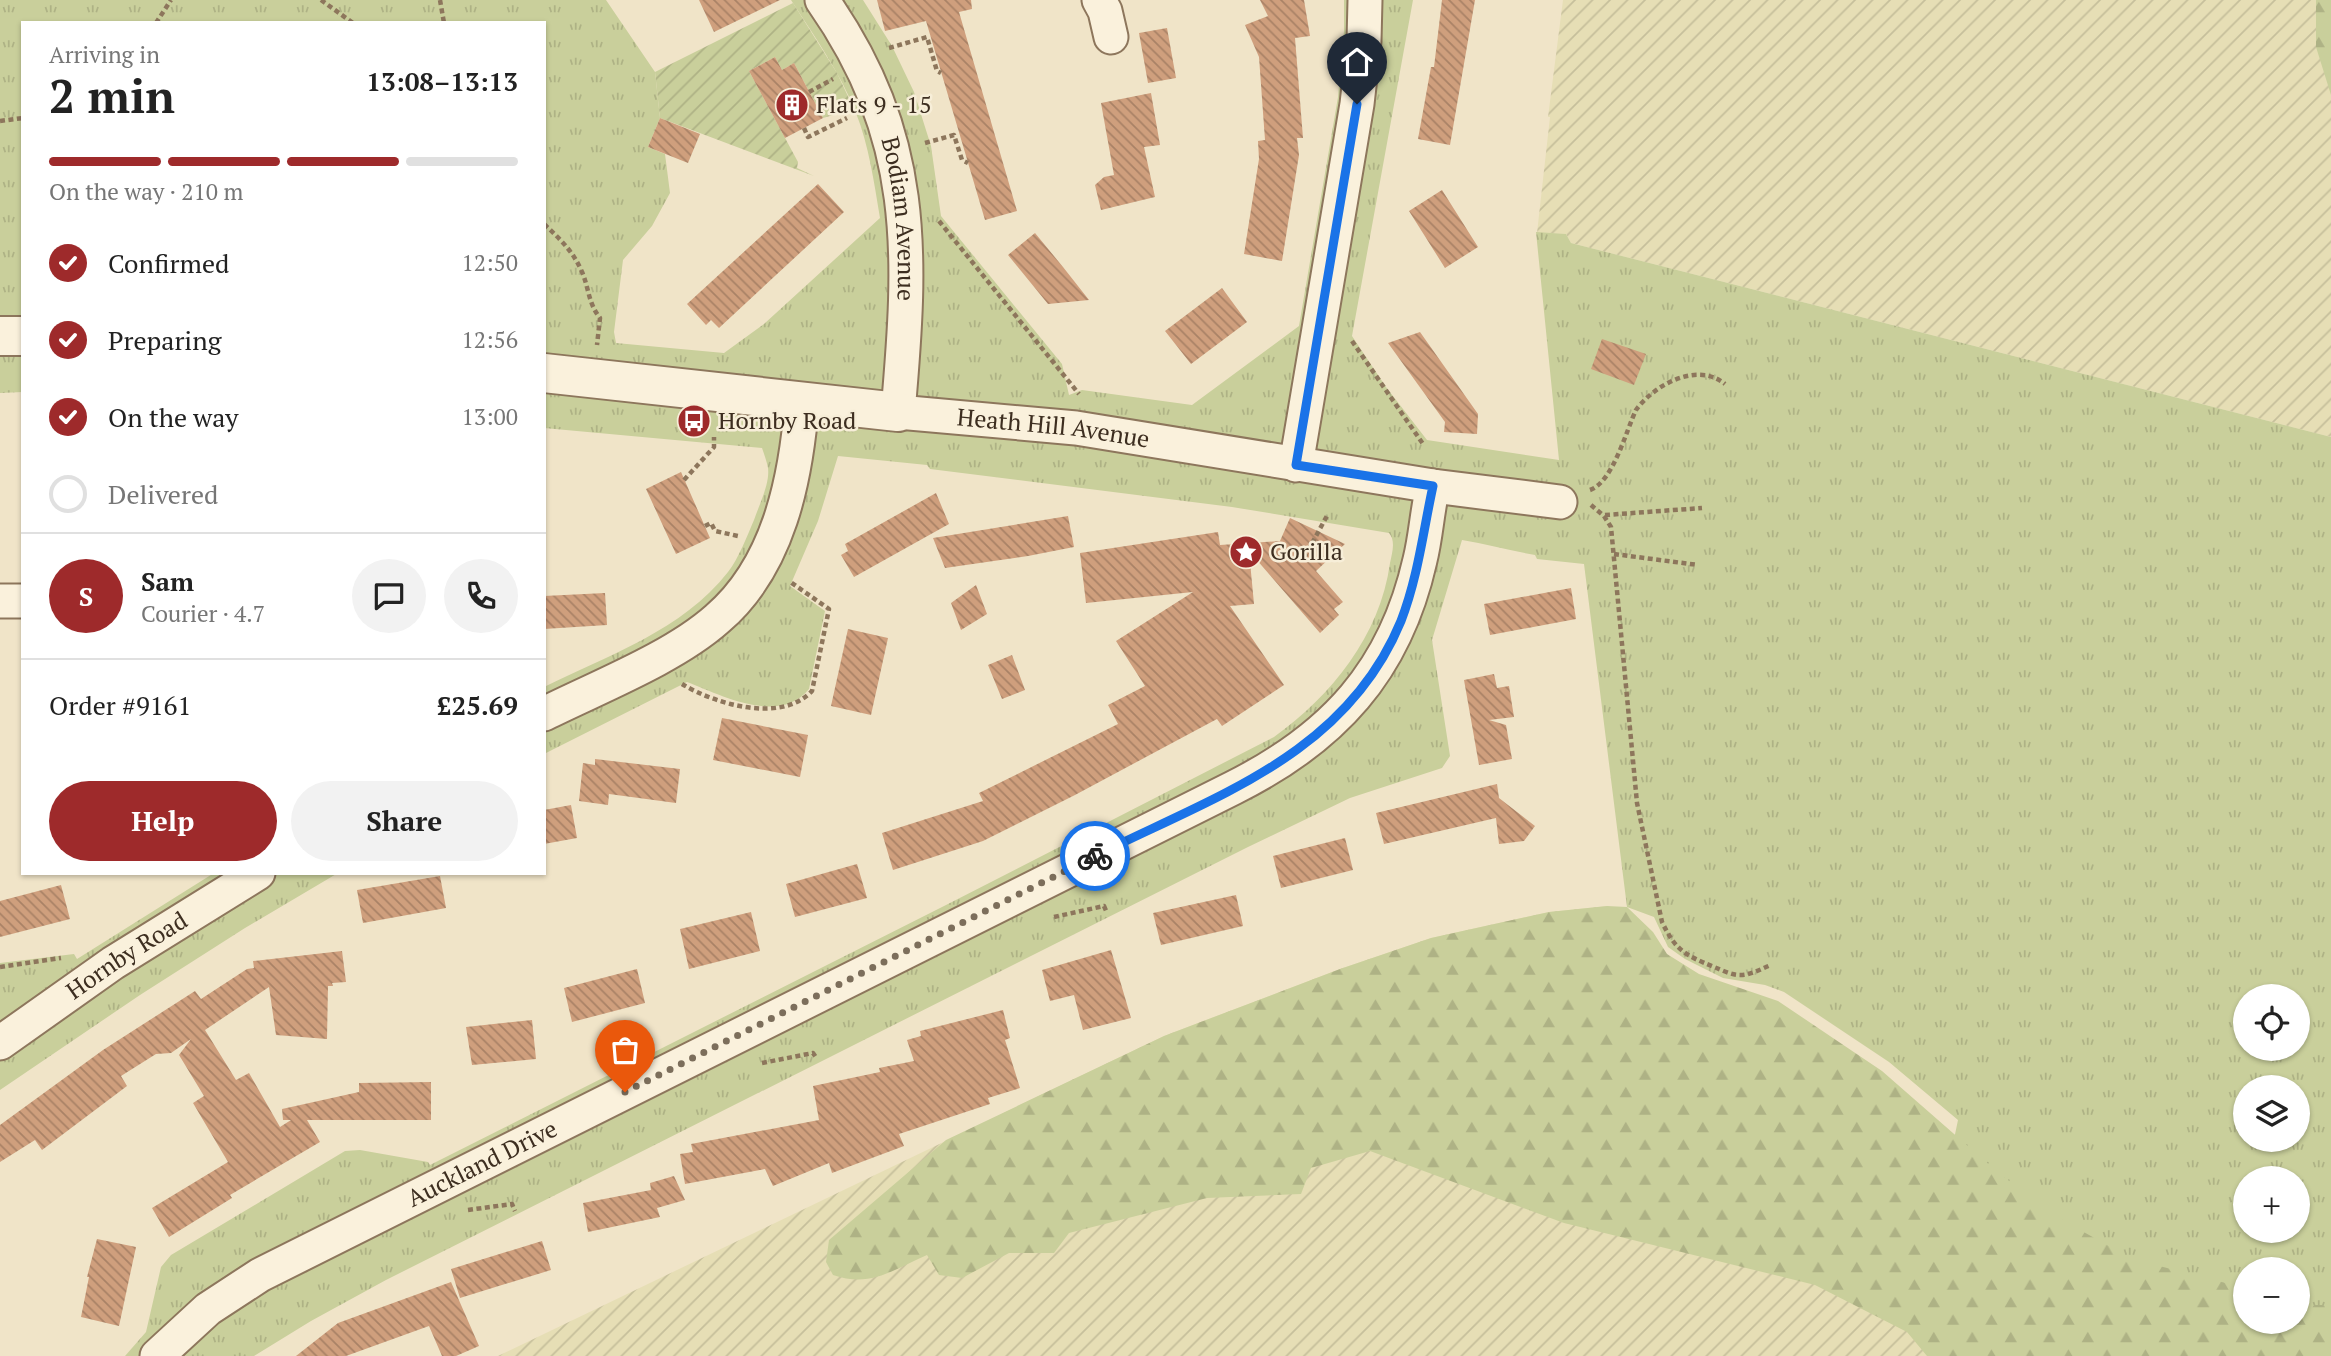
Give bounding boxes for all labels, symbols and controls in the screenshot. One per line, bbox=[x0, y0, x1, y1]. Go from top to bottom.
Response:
pin bbox=[1327, 32, 1387, 104]
text: Arriving in bbox=[49, 39, 160, 70]
icon: home bbox=[1338, 43, 1376, 81]
text: 13:08–13:13 bbox=[366, 64, 518, 98]
text: 2 min bbox=[49, 65, 175, 126]
building icon: Flats 9 - 15 bbox=[773, 86, 811, 124]
place label: Flats 9 - 15 bbox=[816, 88, 932, 120]
street label: Bodiam Avenue bbox=[874, 133, 923, 301]
text: On the way · 210 m bbox=[49, 176, 243, 207]
icon: check bbox=[49, 244, 87, 282]
text: Confirmed bbox=[108, 246, 229, 280]
text: 12:50 bbox=[461, 247, 518, 278]
icon: check bbox=[49, 321, 87, 359]
text: Preparing bbox=[108, 323, 221, 357]
text: 12:56 bbox=[461, 324, 518, 355]
icon: check bbox=[49, 398, 87, 436]
text: On the way bbox=[108, 400, 239, 434]
street label: Heath Hill Avenue bbox=[956, 400, 1152, 455]
text: 13:00 bbox=[461, 401, 518, 432]
bus stop icon: Hornby Road bbox=[675, 402, 713, 440]
place label: Hornby Road bbox=[718, 404, 856, 436]
text: Delivered bbox=[108, 477, 218, 511]
place icon: Gorilla bbox=[1227, 533, 1265, 571]
place label: Gorilla bbox=[1270, 535, 1343, 567]
button: chat bbox=[352, 559, 426, 633]
button: phone bbox=[444, 559, 518, 633]
text: Sam bbox=[141, 564, 194, 598]
text: S bbox=[79, 579, 93, 613]
text: Courier · 4.7 bbox=[141, 598, 265, 629]
text: Order #9161 bbox=[49, 688, 191, 722]
text: £25.69 bbox=[437, 688, 518, 722]
button: Help bbox=[49, 781, 277, 861]
button: Share bbox=[291, 781, 518, 861]
courier bbox=[1060, 821, 1130, 891]
icon: bike bbox=[1076, 837, 1114, 875]
street label: Hornby Road bbox=[59, 904, 193, 1006]
map controls bbox=[2233, 984, 2310, 1334]
button: locate bbox=[2233, 984, 2310, 1061]
pin bbox=[595, 1020, 655, 1092]
icon: bag bbox=[606, 1031, 644, 1069]
button: layers bbox=[2233, 1075, 2310, 1152]
street label: Auckland Drive bbox=[401, 1112, 562, 1214]
button: + bbox=[2233, 1166, 2310, 1243]
button: − bbox=[2233, 1257, 2310, 1334]

